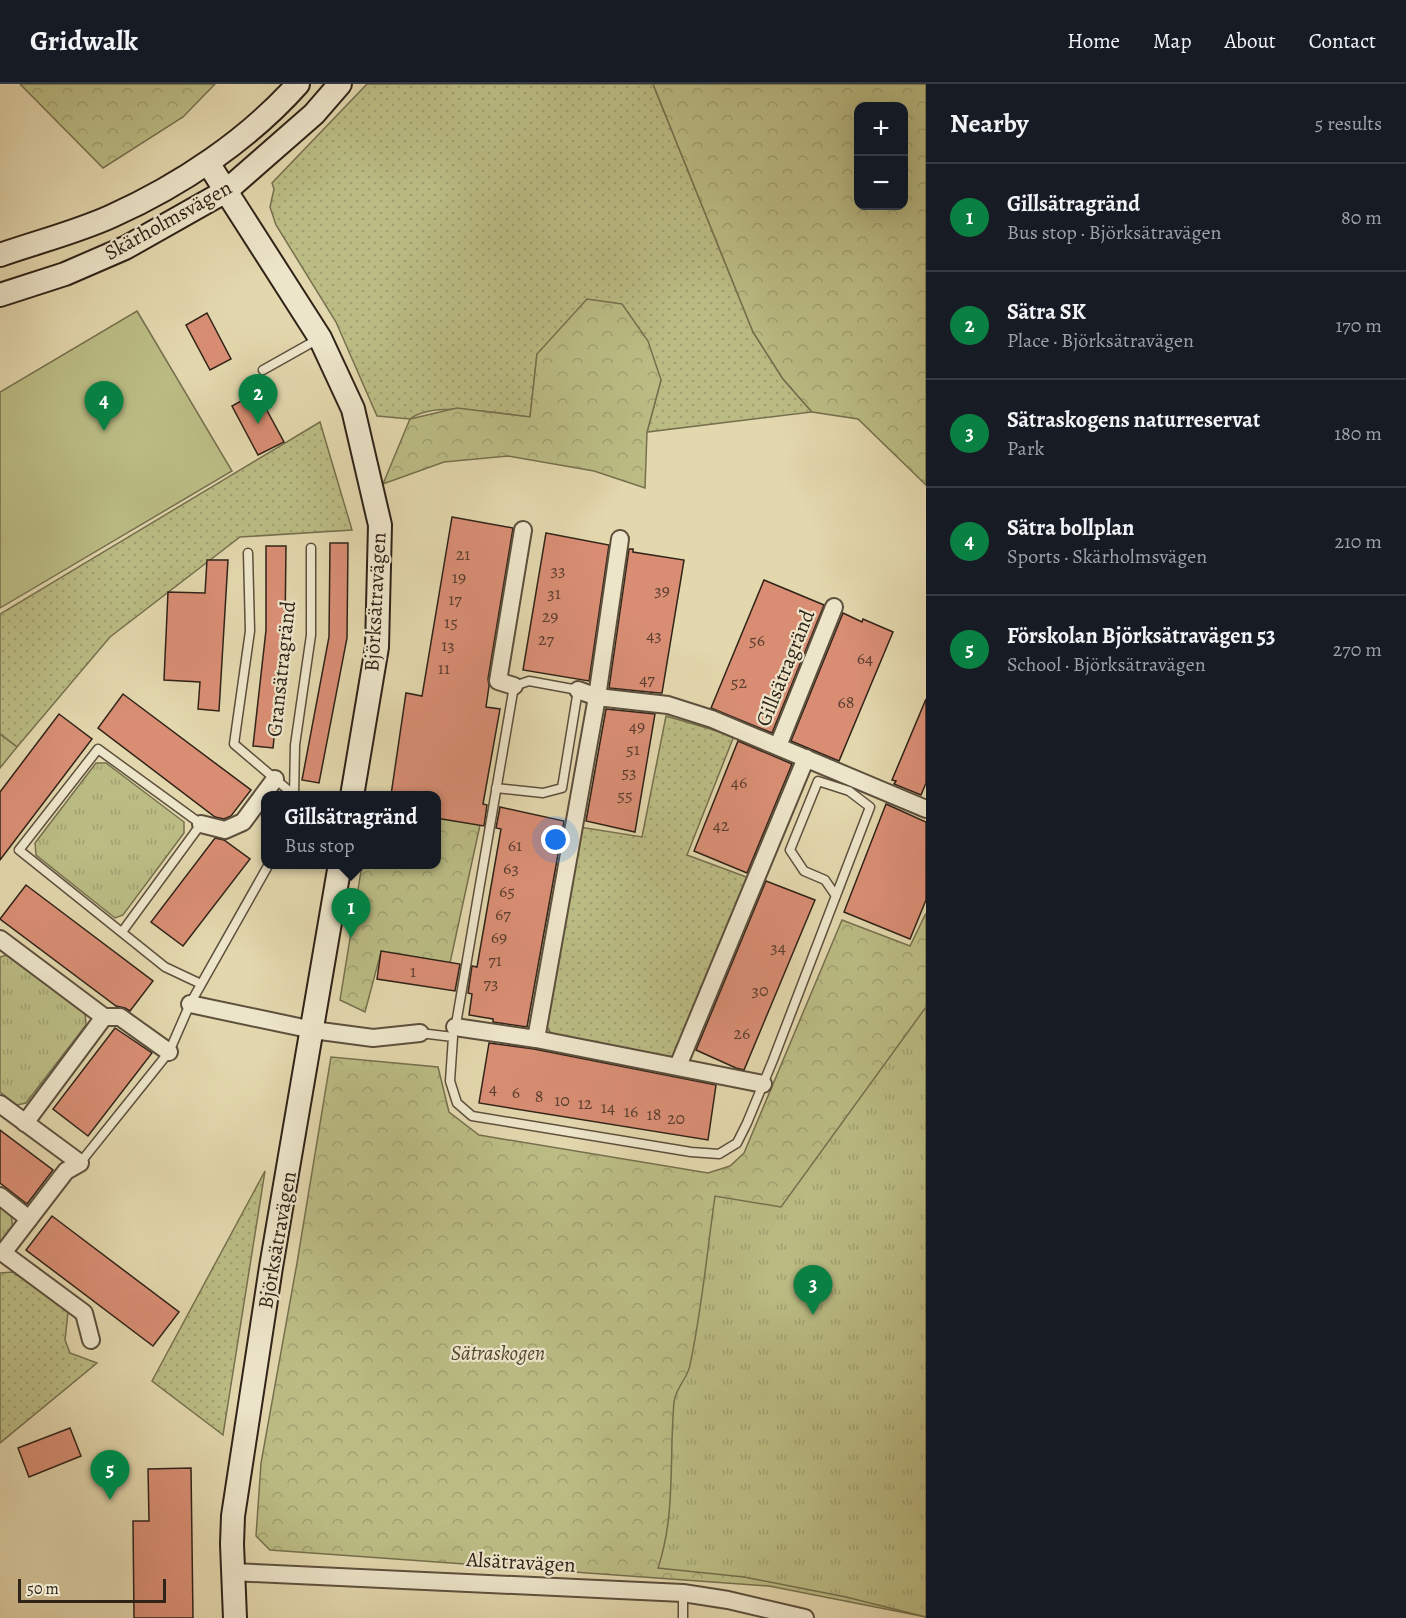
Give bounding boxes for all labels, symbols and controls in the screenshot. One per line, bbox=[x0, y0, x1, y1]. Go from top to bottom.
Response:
text: Gridwalk bbox=[30, 22, 138, 60]
text: Home bbox=[1067, 27, 1120, 55]
text: Map bbox=[1153, 27, 1191, 55]
text: About bbox=[1224, 27, 1276, 55]
text: Contact bbox=[1309, 27, 1376, 55]
map controls bbox=[854, 102, 908, 210]
button: + bbox=[854, 102, 908, 156]
text: Nearby bbox=[950, 106, 1029, 141]
text: 5 results bbox=[1315, 110, 1382, 137]
button: − bbox=[854, 156, 908, 210]
street label: Skärholmsvägen bbox=[99, 173, 237, 267]
text: Gillsätragränd bbox=[1007, 189, 1140, 219]
text: 1 bbox=[966, 204, 973, 231]
text: 80 m bbox=[1341, 204, 1382, 231]
text: Bus stop · Björksätravägen bbox=[1007, 219, 1222, 246]
text: Sätra SK bbox=[1007, 297, 1086, 327]
text: 2 bbox=[965, 312, 974, 339]
text: 170 m bbox=[1336, 312, 1382, 339]
text: Place · Björksätravägen bbox=[1007, 327, 1194, 354]
pin: 2 bbox=[238, 374, 278, 424]
pin: 4 bbox=[84, 382, 124, 431]
text: Sätraskogens naturreservat bbox=[1007, 405, 1260, 435]
text: 3 bbox=[965, 420, 974, 447]
text: 180 m bbox=[1334, 420, 1382, 447]
text: Park bbox=[1007, 435, 1045, 462]
text: Sätra bollplan bbox=[1007, 513, 1134, 543]
text: 4 bbox=[965, 528, 974, 555]
text: 210 m bbox=[1334, 528, 1382, 555]
street label: Björksätravägen bbox=[357, 532, 393, 672]
house number: 21 bbox=[456, 542, 470, 566]
text: Sports · Skärholmsvägen bbox=[1007, 543, 1207, 570]
house number: 33 bbox=[551, 558, 565, 582]
house number: 19 bbox=[452, 565, 466, 589]
house number: 39 bbox=[654, 578, 670, 602]
house number: 31 bbox=[547, 581, 561, 605]
house number: 17 bbox=[448, 587, 462, 611]
street label: Gransätragränd bbox=[260, 599, 302, 738]
house number: 29 bbox=[542, 604, 558, 628]
street label: Gillsätragränd bbox=[749, 605, 821, 730]
house number: 15 bbox=[444, 610, 458, 634]
text: Förskolan Björksätravägen 53 bbox=[1007, 621, 1276, 651]
house number: 43 bbox=[646, 623, 662, 647]
house number: 27 bbox=[538, 627, 554, 651]
house number: 56 bbox=[749, 628, 765, 652]
house number: 13 bbox=[441, 633, 455, 657]
text: 5 bbox=[965, 636, 974, 663]
text: 270 m bbox=[1333, 636, 1382, 663]
house number: 64 bbox=[857, 646, 873, 670]
text: School · Björksätravägen bbox=[1007, 651, 1206, 678]
house number: 11 bbox=[438, 656, 450, 680]
house number: 47 bbox=[639, 667, 655, 691]
house number: 52 bbox=[731, 670, 748, 694]
house number: 68 bbox=[837, 690, 855, 714]
house number: 49 bbox=[629, 714, 645, 738]
house number: 51 bbox=[626, 737, 640, 761]
house number: 53 bbox=[621, 760, 637, 784]
house number: 46 bbox=[731, 770, 747, 794]
house number: 55 bbox=[617, 783, 633, 807]
popup bbox=[261, 791, 441, 869]
text: Gillsätragränd bbox=[285, 802, 417, 832]
house number: 42 bbox=[713, 813, 730, 837]
your location bbox=[541, 825, 570, 854]
text: Bus stop bbox=[285, 832, 354, 859]
house number: 61 bbox=[508, 833, 522, 857]
house number: 63 bbox=[503, 856, 519, 880]
house number: 65 bbox=[499, 879, 515, 903]
pin: 1 bbox=[332, 888, 370, 938]
house number: 67 bbox=[495, 902, 511, 926]
house number: 69 bbox=[491, 925, 507, 949]
house number: 34 bbox=[770, 935, 786, 959]
house number: 71 bbox=[488, 948, 502, 972]
house number: 1 bbox=[410, 959, 416, 983]
house number: 73 bbox=[483, 971, 499, 995]
house number: 30 bbox=[751, 978, 769, 1002]
house number: 26 bbox=[734, 1021, 750, 1045]
house number: 4 bbox=[489, 1076, 497, 1100]
house number: 6 bbox=[512, 1080, 520, 1104]
house number: 8 bbox=[535, 1084, 543, 1108]
house number: 10 bbox=[554, 1088, 570, 1112]
house number: 12 bbox=[578, 1091, 593, 1115]
house number: 14 bbox=[601, 1095, 615, 1119]
house number: 16 bbox=[624, 1099, 638, 1123]
house number: 18 bbox=[647, 1102, 661, 1126]
house number: 20 bbox=[667, 1106, 685, 1130]
street label: Björksätravägen bbox=[251, 1169, 303, 1311]
pin: 3 bbox=[794, 1266, 832, 1315]
park label: Sätraskogen bbox=[451, 1339, 545, 1367]
pin: 5 bbox=[90, 1450, 130, 1500]
street label: Alsätravägen bbox=[465, 1545, 576, 1579]
scale bar bbox=[18, 1576, 166, 1604]
text: 50 m bbox=[27, 1578, 59, 1600]

